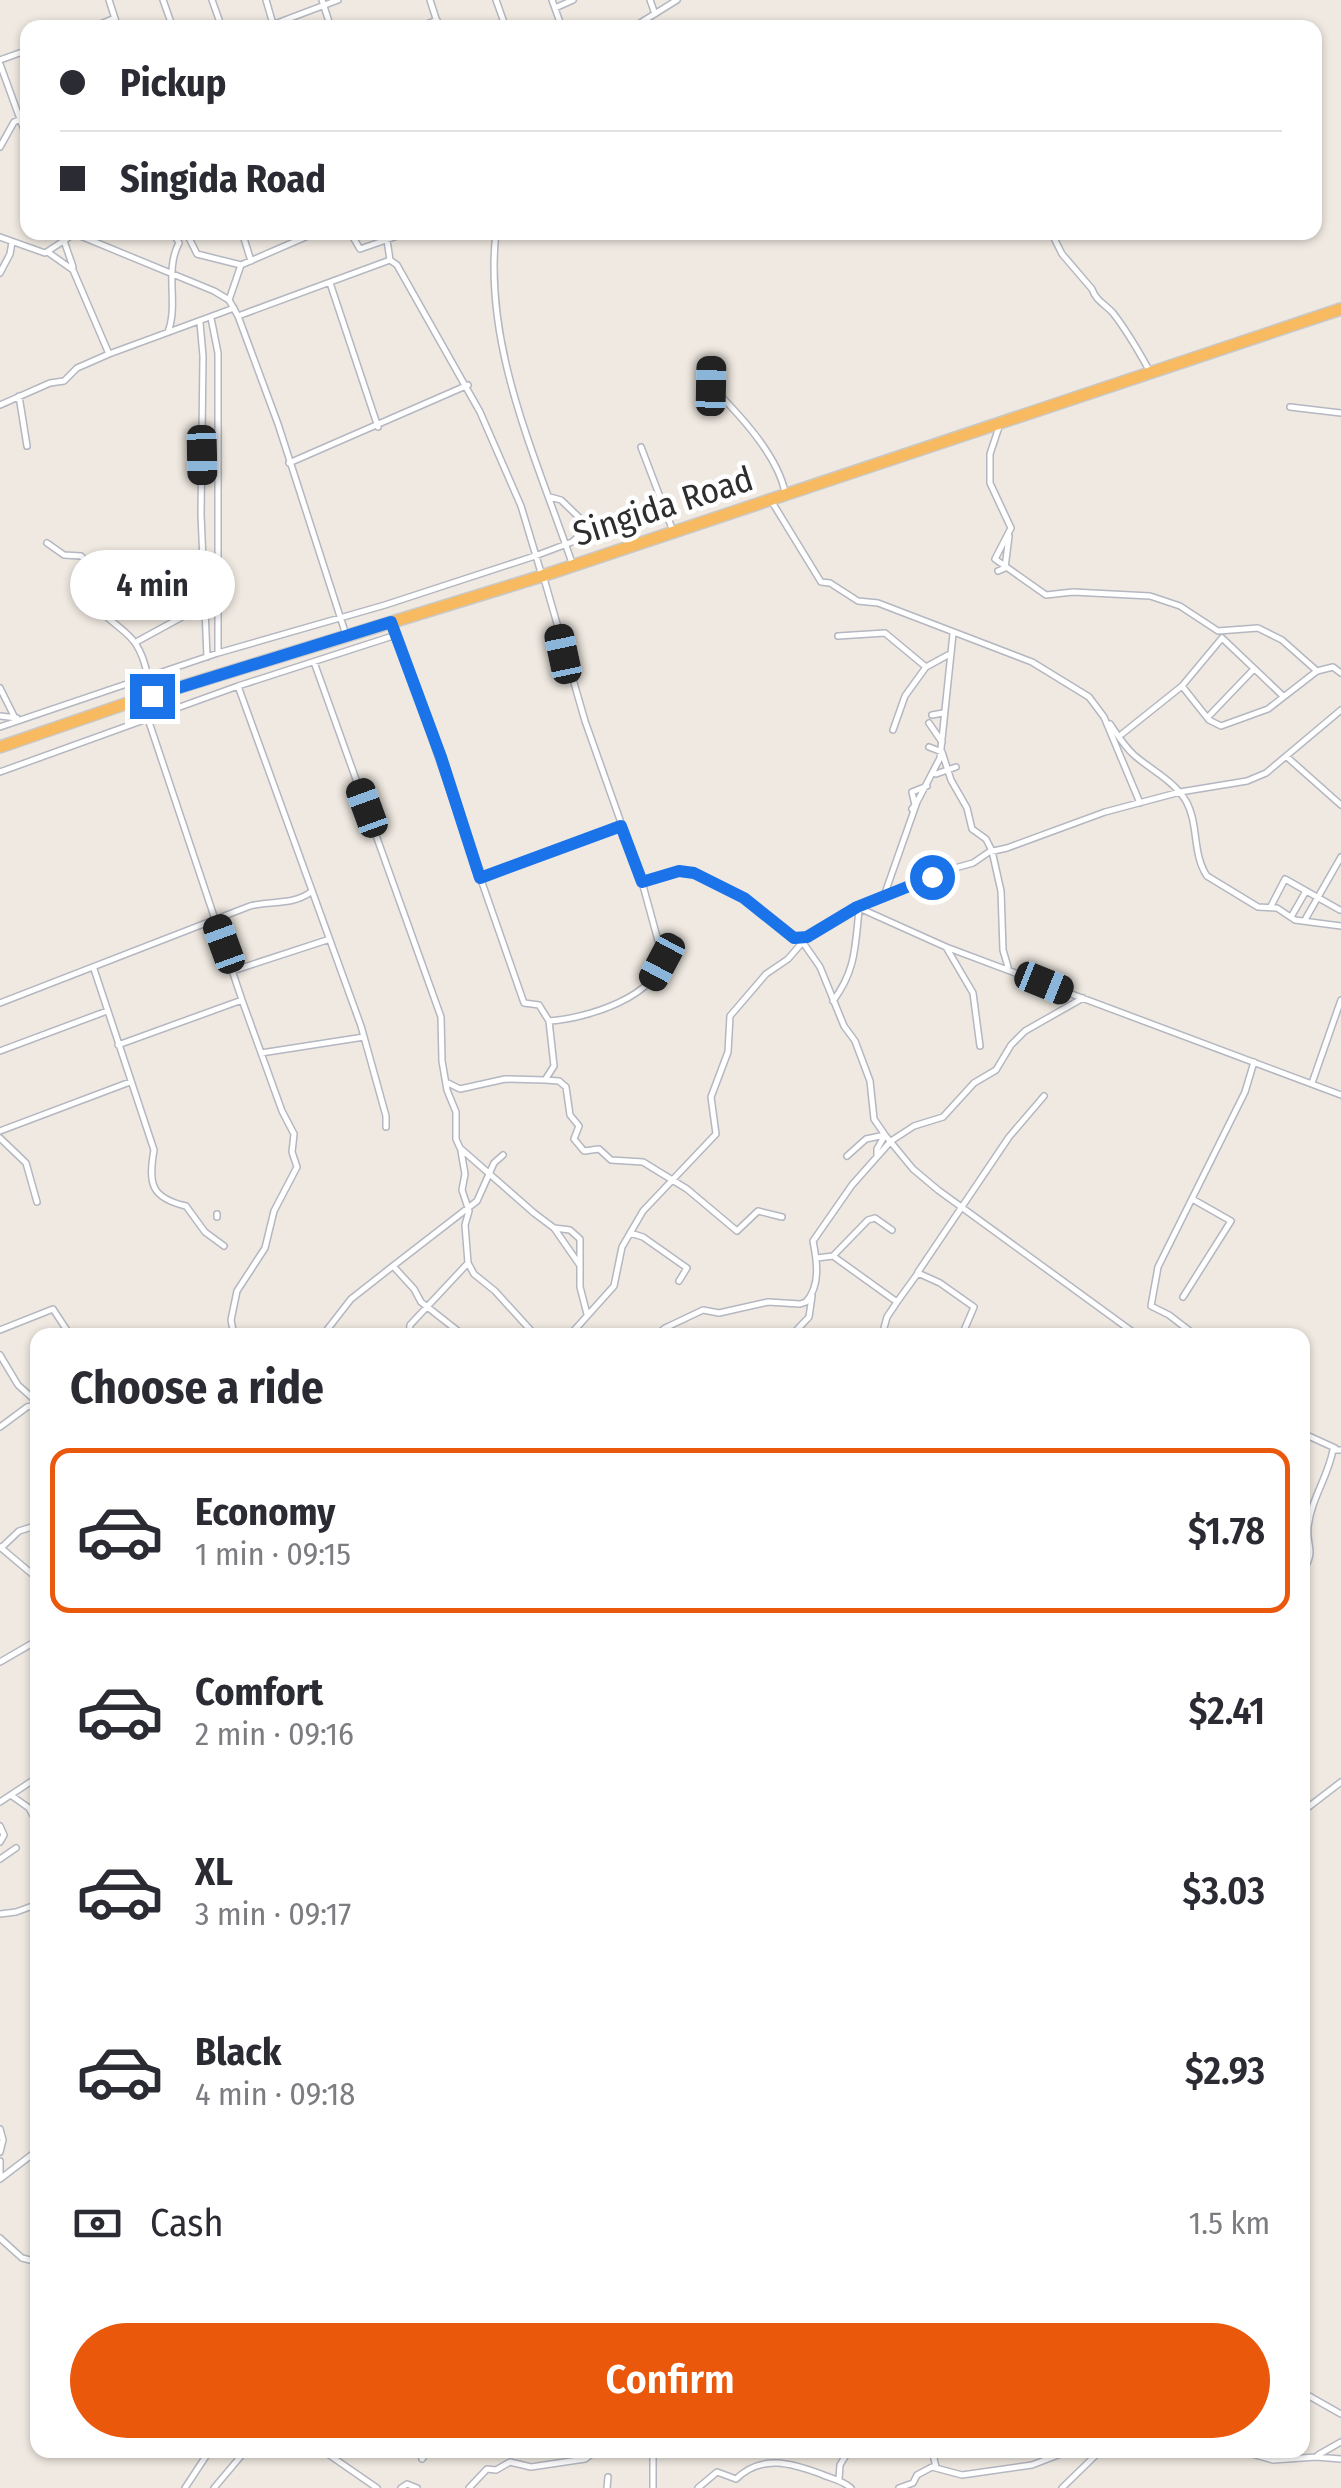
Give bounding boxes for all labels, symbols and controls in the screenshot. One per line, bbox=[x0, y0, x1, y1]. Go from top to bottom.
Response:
text: Pickup bbox=[120, 60, 226, 106]
text: Singida Road bbox=[120, 156, 326, 202]
car bbox=[695, 356, 727, 416]
car bbox=[186, 425, 218, 485]
street label: Singida Road bbox=[568, 457, 758, 555]
callout: 4 min bbox=[70, 551, 234, 621]
text: 4 min bbox=[116, 566, 189, 604]
car bbox=[542, 622, 584, 686]
route end bbox=[130, 674, 175, 719]
car bbox=[343, 775, 391, 841]
route start bbox=[910, 855, 955, 900]
car bbox=[200, 911, 248, 977]
car bbox=[635, 928, 689, 996]
car bbox=[1011, 958, 1077, 1008]
text: Choose a ride bbox=[70, 1361, 324, 1415]
icon: car bbox=[75, 1486, 165, 1576]
text: Economy bbox=[195, 1489, 335, 1535]
text: $1.78 bbox=[1188, 1508, 1265, 1554]
text: 1 min · 09:15 bbox=[195, 1535, 351, 1573]
icon: car bbox=[75, 1666, 165, 1756]
text: Comfort bbox=[195, 1669, 323, 1715]
text: $2.41 bbox=[1189, 1688, 1265, 1734]
text: 2 min · 09:16 bbox=[195, 1715, 354, 1753]
icon: car bbox=[75, 1846, 165, 1936]
text: XL bbox=[195, 1849, 233, 1895]
text: $3.03 bbox=[1182, 1868, 1265, 1914]
text: 3 min · 09:17 bbox=[195, 1895, 351, 1933]
icon: car bbox=[75, 2026, 165, 2116]
text: Black bbox=[195, 2029, 281, 2075]
text: $2.93 bbox=[1185, 2048, 1265, 2094]
text: 4 min · 09:18 bbox=[195, 2075, 355, 2113]
icon: cash bbox=[70, 2196, 125, 2251]
text: Cash bbox=[150, 2200, 224, 2246]
text: 1.5 km bbox=[1189, 2204, 1270, 2242]
button: Confirm bbox=[70, 2323, 1270, 2438]

